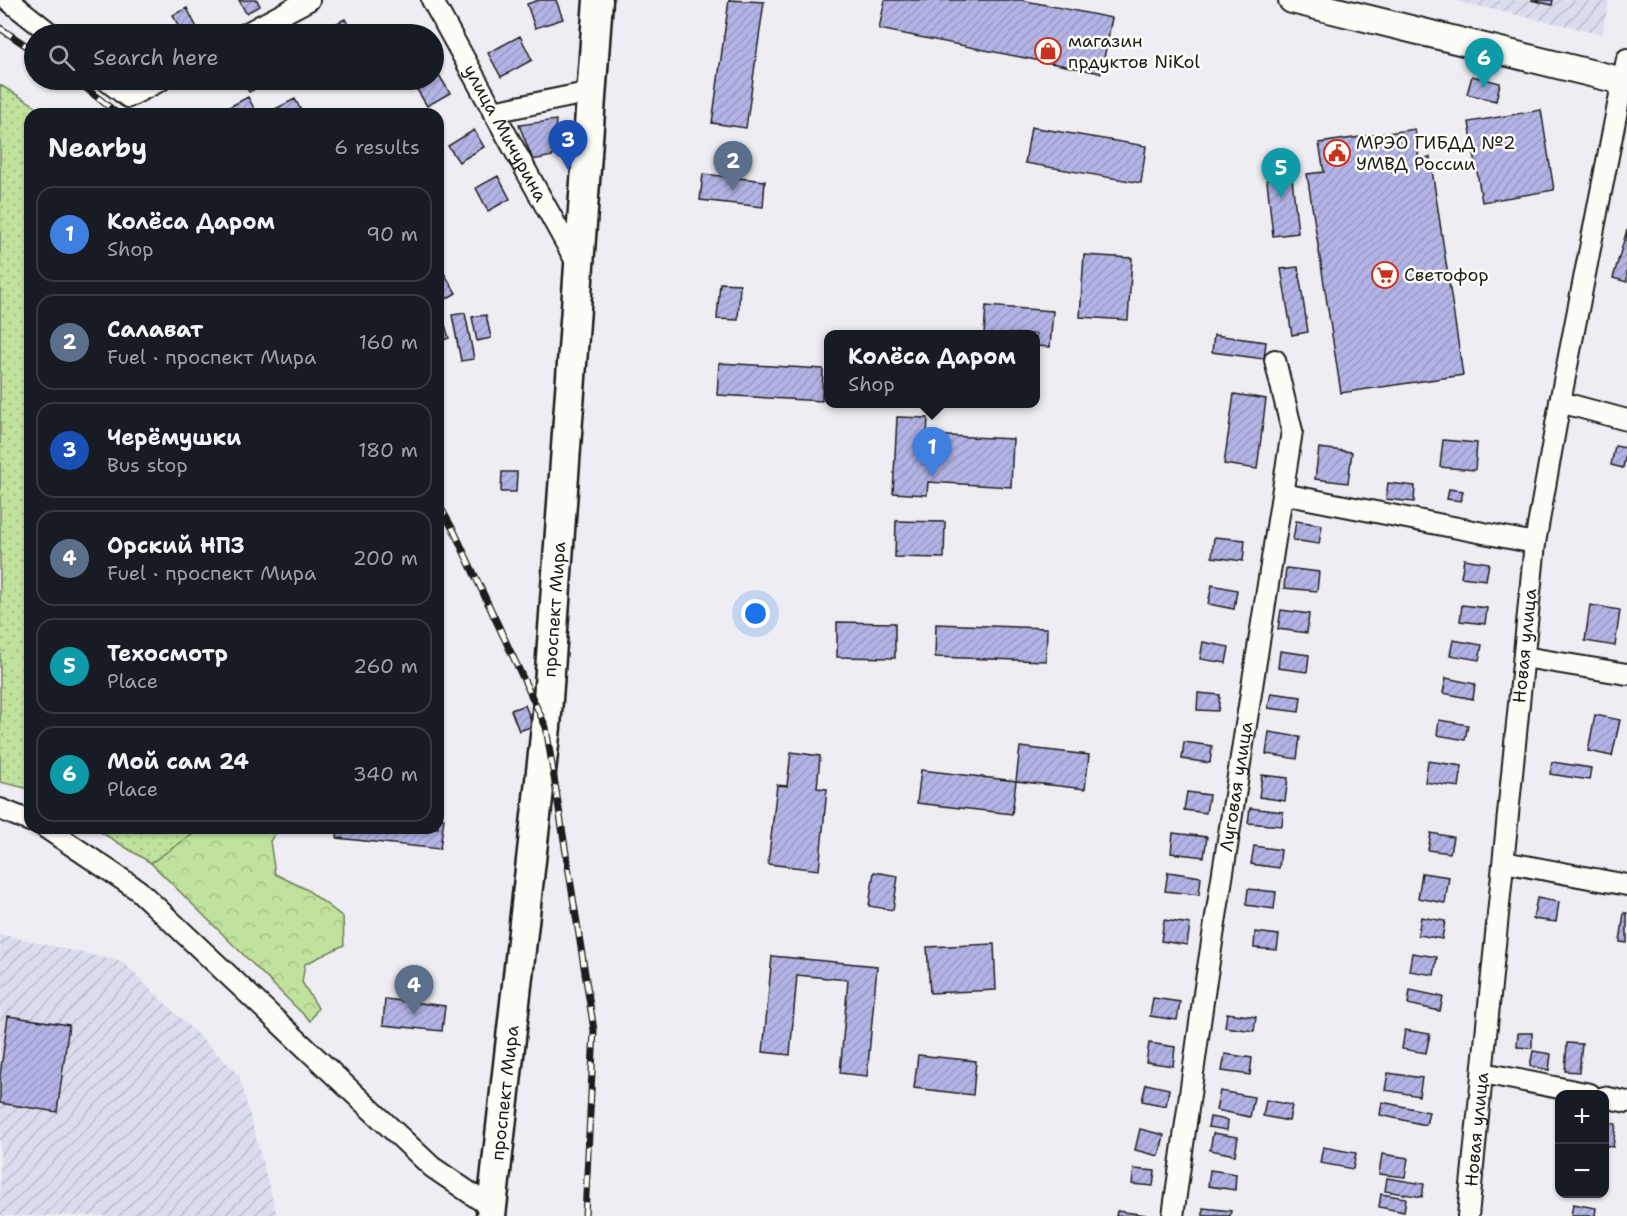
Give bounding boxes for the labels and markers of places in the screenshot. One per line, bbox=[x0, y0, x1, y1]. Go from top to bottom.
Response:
place label: магазин прдуктов NiKol bbox=[1068, 29, 1200, 74]
shop icon: магазин прдуктов NiKol bbox=[1033, 36, 1063, 66]
pin: 6 bbox=[1464, 38, 1504, 88]
pin: 3 bbox=[548, 120, 588, 170]
place label: МРЭО ГИБДД №2 УМВД России bbox=[1356, 131, 1516, 176]
public building icon: МРЭО ГИБДД №2 УМВД России bbox=[1322, 138, 1352, 168]
pin: 2 bbox=[714, 142, 752, 191]
pin: 5 bbox=[1262, 148, 1300, 198]
supermarket icon: Светофор bbox=[1370, 260, 1400, 290]
place label: Светофор bbox=[1404, 263, 1489, 287]
pin: 1 bbox=[912, 428, 952, 477]
pin: 4 bbox=[394, 966, 434, 1015]

